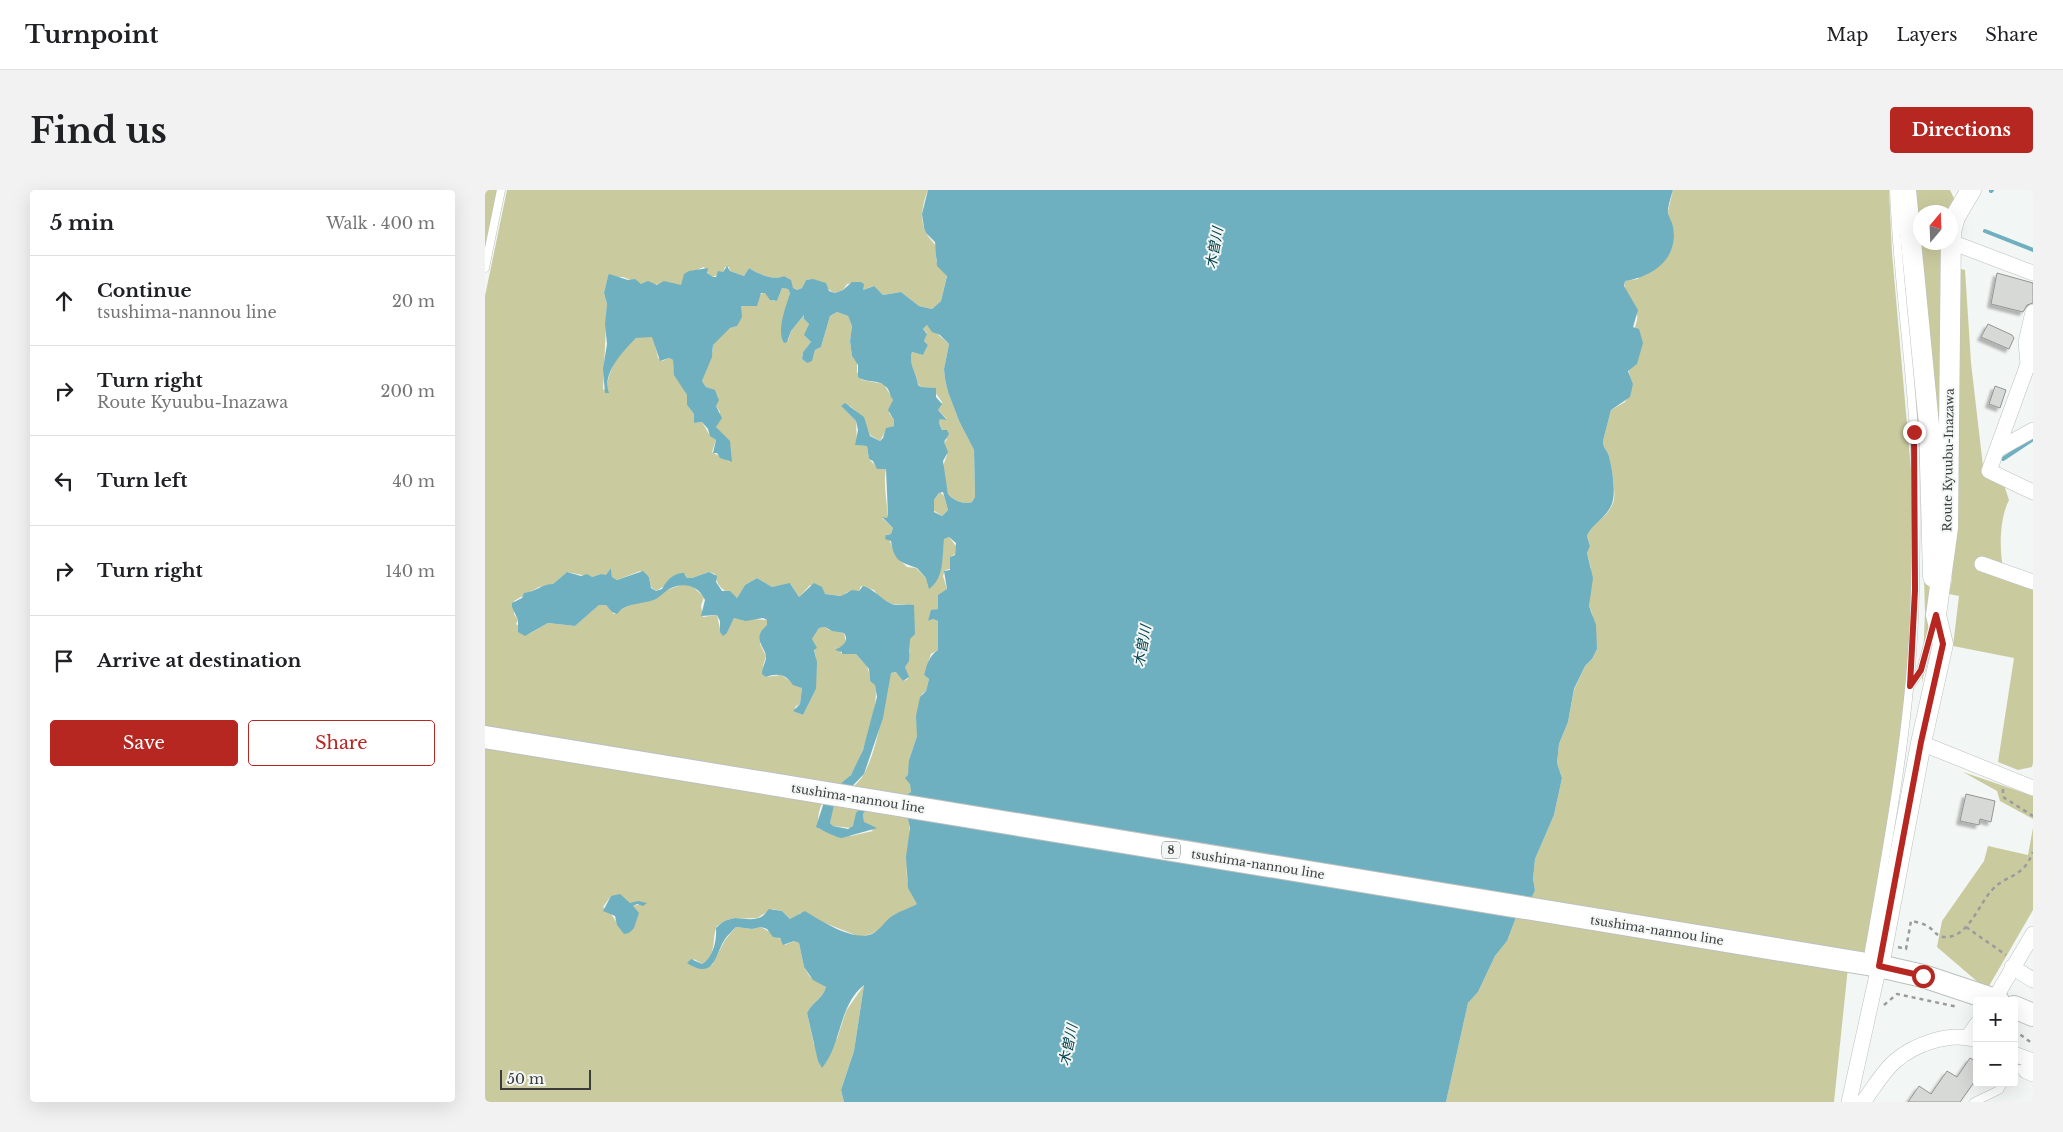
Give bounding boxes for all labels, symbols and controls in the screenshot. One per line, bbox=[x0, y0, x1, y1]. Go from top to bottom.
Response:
text: Turnpoint bbox=[25, 20, 158, 49]
text: Map bbox=[1827, 24, 1868, 46]
text: Layers bbox=[1896, 24, 1957, 46]
text: Share bbox=[1985, 24, 2038, 46]
button: Directions bbox=[1890, 107, 2033, 153]
text: Find us bbox=[30, 109, 167, 152]
north arrow bbox=[1913, 205, 1958, 250]
text: 5 min bbox=[50, 210, 114, 236]
text: Walk · 400 m bbox=[326, 213, 435, 233]
water label: 木曽川 bbox=[1201, 224, 1227, 270]
text: Continue bbox=[97, 279, 192, 302]
icon: ahead bbox=[50, 287, 78, 315]
text: 20 m bbox=[392, 291, 435, 311]
text: tsushima-nannou line bbox=[97, 302, 277, 322]
text: Turn right bbox=[97, 369, 203, 392]
icon: right bbox=[50, 377, 78, 405]
text: 200 m bbox=[381, 381, 435, 401]
street label: Route Kyuubu-Inazawa bbox=[1939, 388, 1957, 532]
text: Route Kyuubu-Inazawa bbox=[97, 392, 288, 412]
route end bbox=[1903, 421, 1926, 444]
icon: left bbox=[50, 467, 78, 495]
text: Turn left bbox=[97, 469, 188, 492]
text: 40 m bbox=[392, 471, 435, 491]
icon: right bbox=[50, 557, 78, 585]
text: Turn right bbox=[97, 559, 203, 582]
text: 140 m bbox=[385, 561, 435, 581]
water label: 木曽川 bbox=[1129, 622, 1155, 668]
icon: arrive bbox=[50, 647, 78, 675]
text: Arrive at destination bbox=[97, 649, 301, 672]
button: Save bbox=[50, 720, 238, 766]
button: Share bbox=[248, 720, 435, 766]
street label: tsushima-nannou line bbox=[790, 780, 926, 816]
road number: 8 bbox=[1162, 842, 1180, 858]
street label: tsushima-nannou line bbox=[1190, 846, 1326, 882]
street label: tsushima-nannou line bbox=[1589, 912, 1725, 948]
route start bbox=[1912, 965, 1935, 988]
map controls bbox=[1973, 997, 2018, 1087]
button: + bbox=[1973, 997, 2018, 1042]
water label: 木曽川 bbox=[1055, 1021, 1082, 1067]
button: − bbox=[1973, 1042, 2018, 1087]
scale bar bbox=[500, 1067, 591, 1090]
text: 50 m bbox=[507, 1070, 544, 1088]

